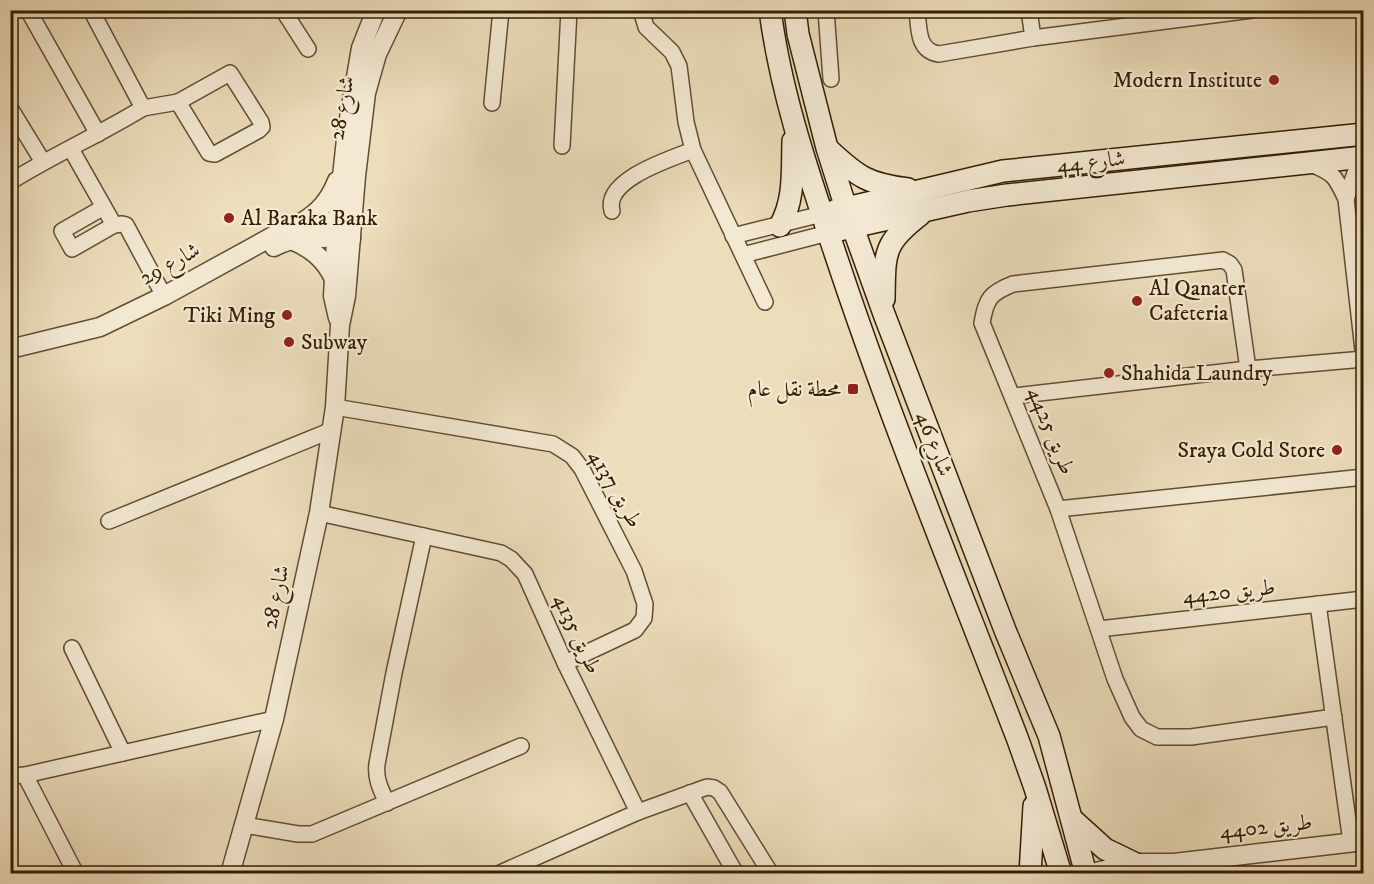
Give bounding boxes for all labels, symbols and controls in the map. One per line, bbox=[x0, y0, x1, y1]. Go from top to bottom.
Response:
place label: Modern Institute bbox=[1113, 67, 1262, 94]
marker: Modern Institute bbox=[1267, 73, 1281, 87]
street label: شارع 28 bbox=[323, 74, 365, 143]
street label: شارع 44 bbox=[1056, 145, 1127, 183]
place label: Al Baraka Bank bbox=[241, 205, 378, 232]
marker: Al Baraka Bank bbox=[222, 211, 236, 225]
street label: شارع 29 bbox=[135, 237, 207, 295]
place label: Al Qanater Cafeteria bbox=[1149, 275, 1246, 327]
marker: Al Qanater Cafeteria bbox=[1130, 294, 1144, 308]
place label: Tiki Ming bbox=[183, 302, 275, 329]
marker: Tiki Ming bbox=[280, 308, 294, 322]
place label: Subway bbox=[301, 329, 368, 356]
marker: Subway bbox=[282, 335, 296, 349]
place label: Shahida Laundry bbox=[1121, 360, 1273, 387]
marker: Shahida Laundry bbox=[1102, 366, 1116, 380]
place label: محطة نقل عام bbox=[748, 376, 842, 408]
marker: محطة نقل عام bbox=[846, 382, 860, 396]
street label: طريق 4425 bbox=[1021, 383, 1081, 479]
street label: شارع 46 bbox=[906, 408, 959, 482]
place label: Sraya Cold Store bbox=[1178, 437, 1325, 464]
marker: Sraya Cold Store bbox=[1330, 443, 1344, 457]
street label: طريق 4137 bbox=[582, 445, 648, 533]
street label: شارع 28 bbox=[256, 563, 300, 632]
street label: طريق 4420 bbox=[1181, 574, 1277, 610]
street label: طريق 4135 bbox=[547, 590, 607, 678]
street label: طريق 4402 bbox=[1218, 809, 1314, 845]

